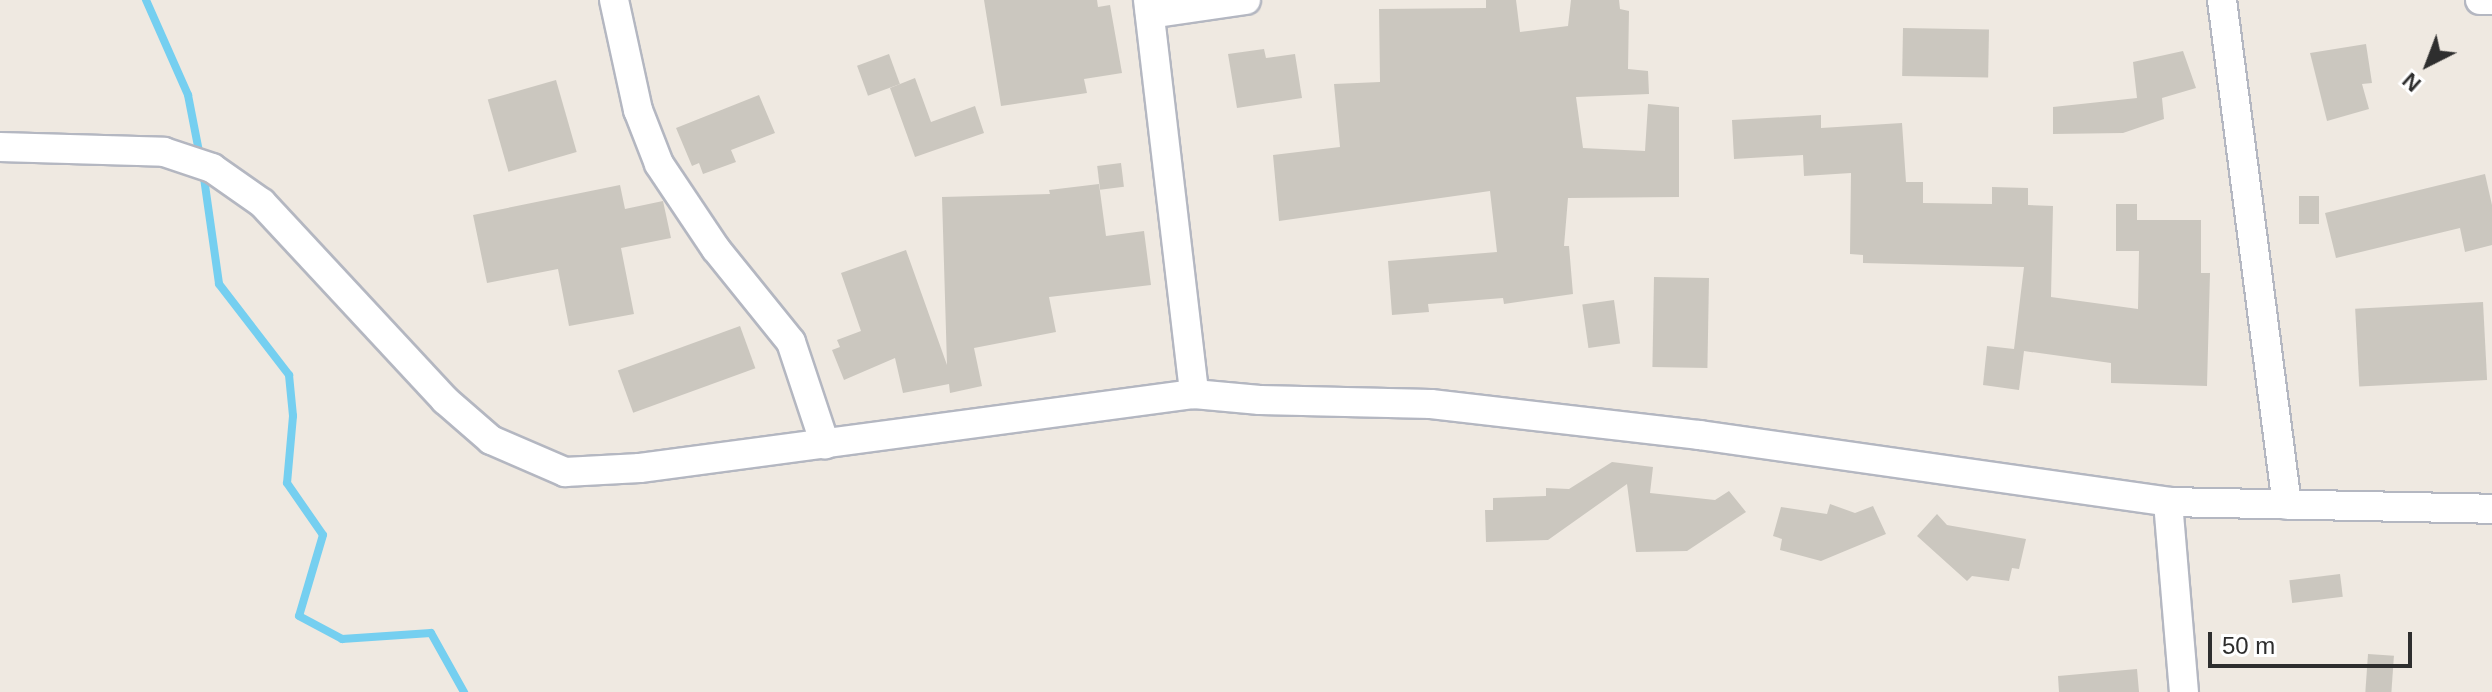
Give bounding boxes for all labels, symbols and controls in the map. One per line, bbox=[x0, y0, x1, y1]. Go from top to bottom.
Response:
north arrow bbox=[2388, 24, 2468, 104]
text: N bbox=[2397, 68, 2426, 97]
scale bar bbox=[2212, 616, 2416, 666]
text: 50 m bbox=[2222, 632, 2275, 659]

